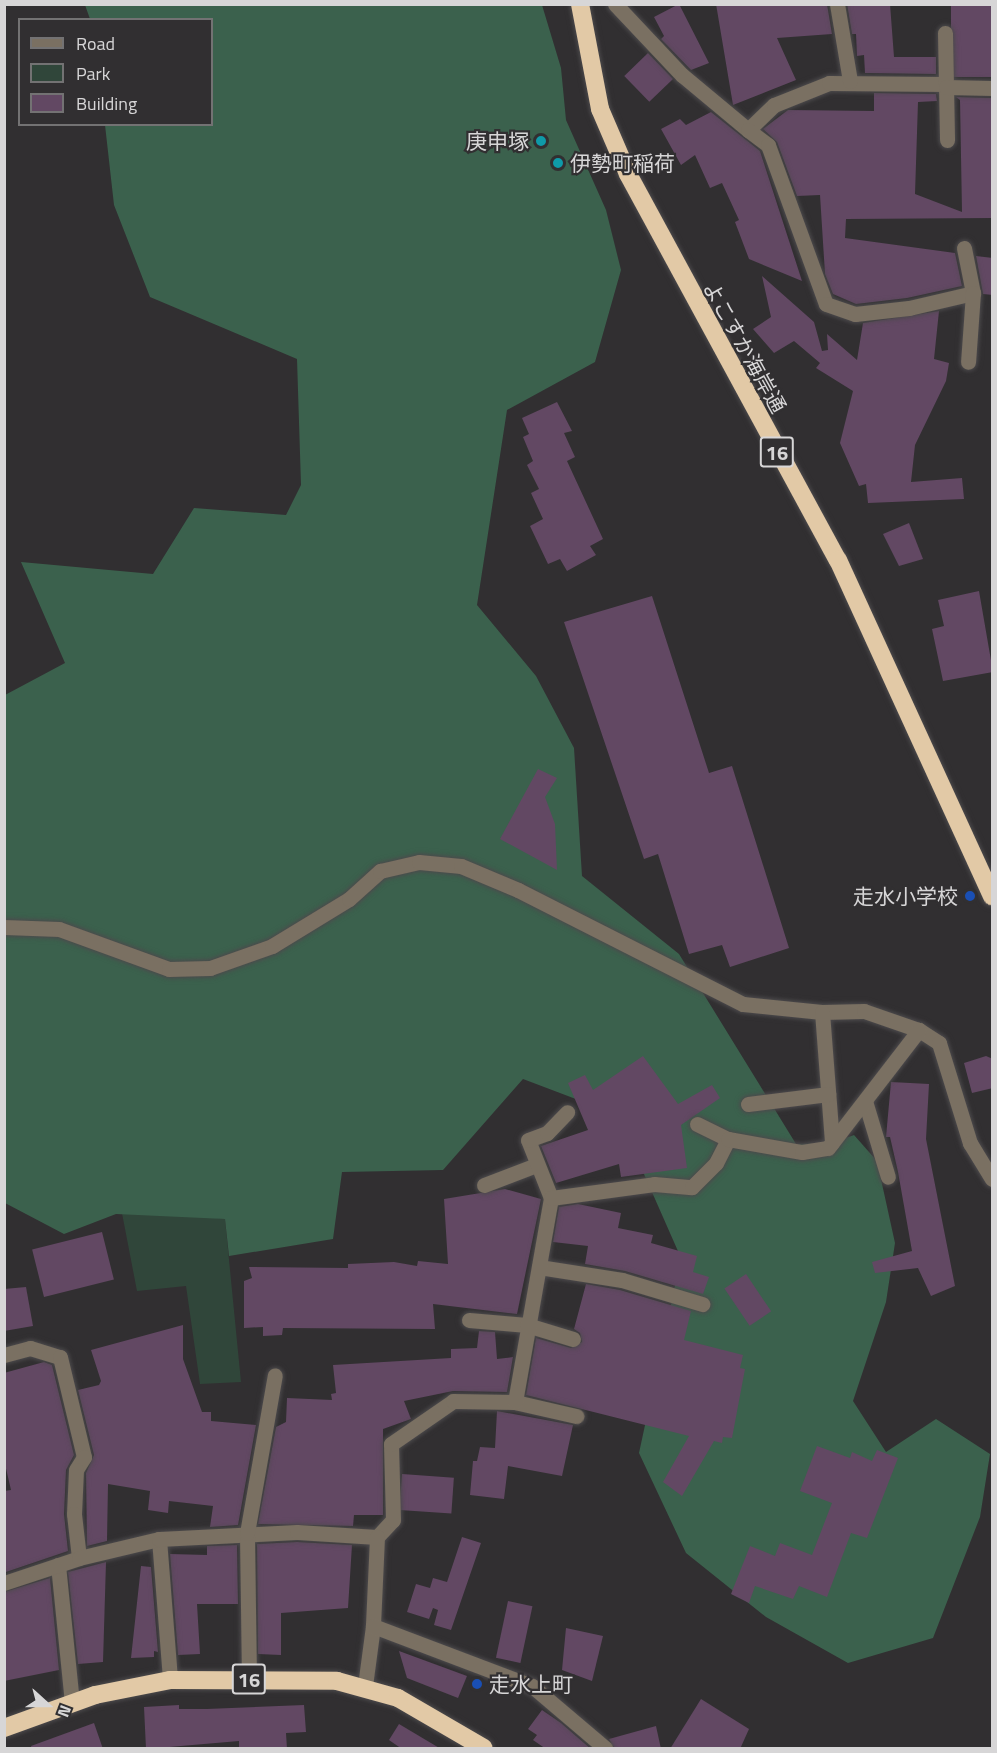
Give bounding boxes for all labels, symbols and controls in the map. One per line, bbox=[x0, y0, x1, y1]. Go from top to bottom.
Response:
legend bbox=[18, 18, 213, 126]
text: Road bbox=[76, 30, 115, 57]
text: Park bbox=[76, 60, 110, 87]
text: Building bbox=[76, 90, 137, 117]
place label: 庚申塚 bbox=[466, 128, 529, 154]
marker: 庚申塚 bbox=[534, 134, 548, 148]
place label: 伊勢町稲荷 bbox=[570, 150, 675, 176]
marker: 伊勢町稲荷 bbox=[551, 156, 565, 170]
street label: よこすか海岸通 bbox=[698, 277, 792, 417]
road number: 16 bbox=[759, 435, 795, 469]
place label: 走水小学校 bbox=[853, 883, 958, 909]
marker: 走水小学校 bbox=[963, 889, 977, 903]
road number: 16 bbox=[231, 1662, 267, 1696]
place label: 走水上町 bbox=[489, 1671, 573, 1697]
north arrow bbox=[18, 1675, 78, 1735]
marker: 走水上町 bbox=[470, 1677, 484, 1691]
text: N bbox=[52, 1702, 78, 1721]

